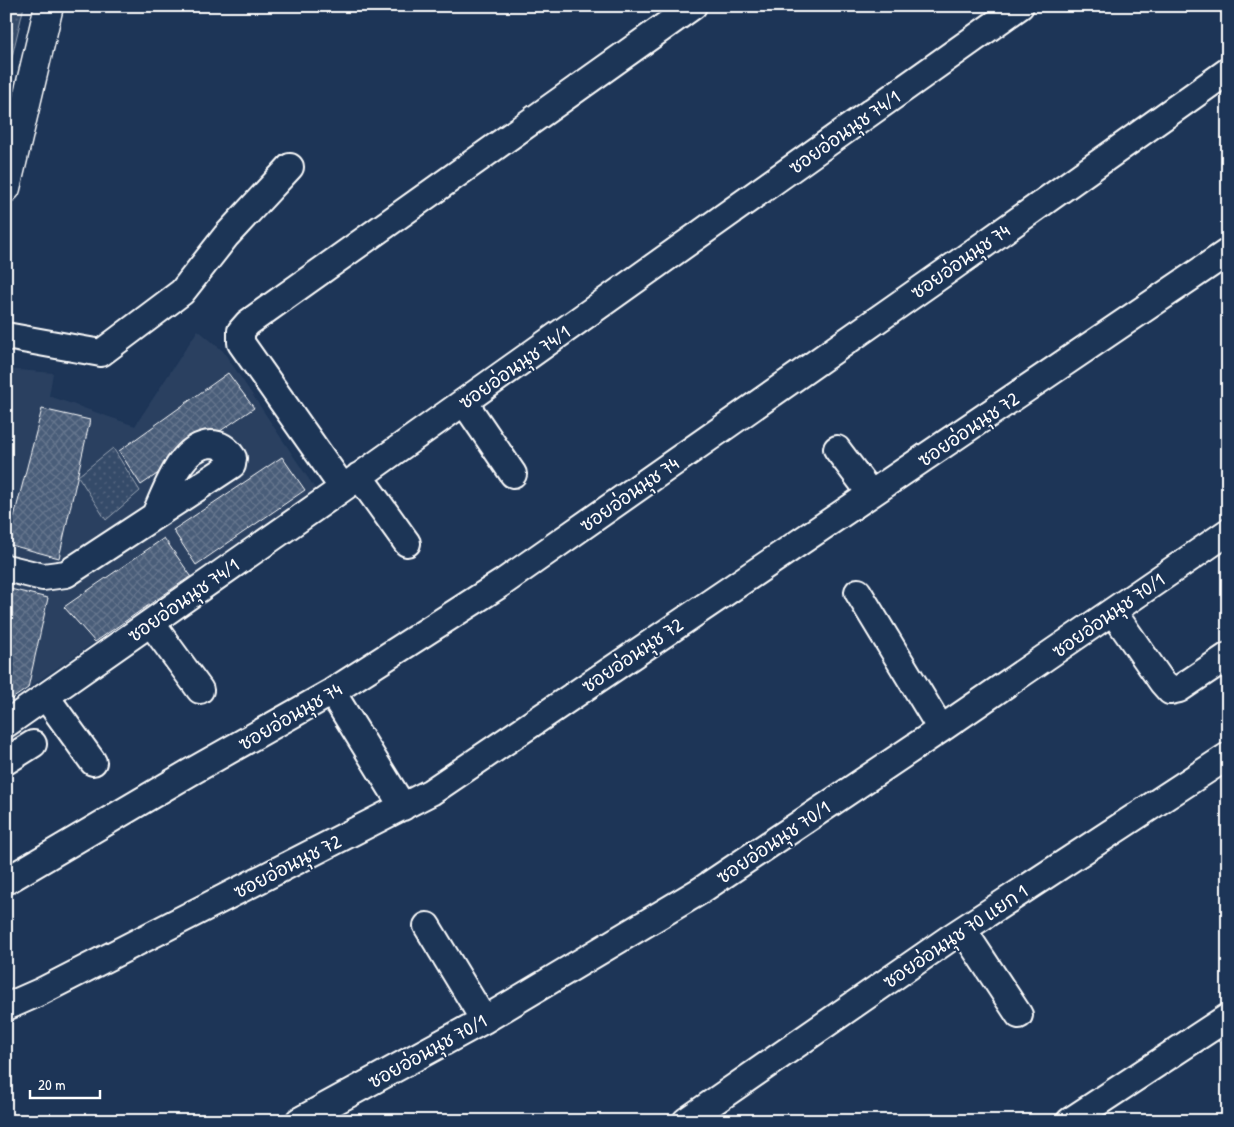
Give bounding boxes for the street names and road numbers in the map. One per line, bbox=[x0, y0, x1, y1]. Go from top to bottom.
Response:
street label: ซอยอ่อนนุช 74/1 bbox=[783, 84, 906, 182]
street label: ซอยอ่อนนุช 74 bbox=[905, 217, 1016, 306]
street label: ซอยอ่อนนุช 74/1 bbox=[453, 319, 576, 417]
street label: ซอยอ่อนนุช 72 bbox=[912, 385, 1025, 474]
street label: ซอยอ่อนนุช 74 bbox=[574, 450, 685, 539]
street label: ซอยอ่อนนุช 74/1 bbox=[122, 552, 245, 650]
street label: ซอยอ่อนนุช 70/1 bbox=[1047, 567, 1171, 665]
street label: ซอยอ่อนนุช 72 bbox=[576, 611, 689, 700]
street label: ซอยอ่อนนุช 74 bbox=[234, 676, 347, 758]
street label: ซอยอ่อนนุช 70/1 bbox=[711, 794, 836, 891]
street label: ซอยอ่อนนุช 72 bbox=[229, 828, 346, 906]
street label: ซอยอ่อนนุช 70 แยก 1 bbox=[878, 878, 1034, 996]
street label: ซอยอ่อนนุช 70/1 bbox=[363, 1008, 492, 1096]

